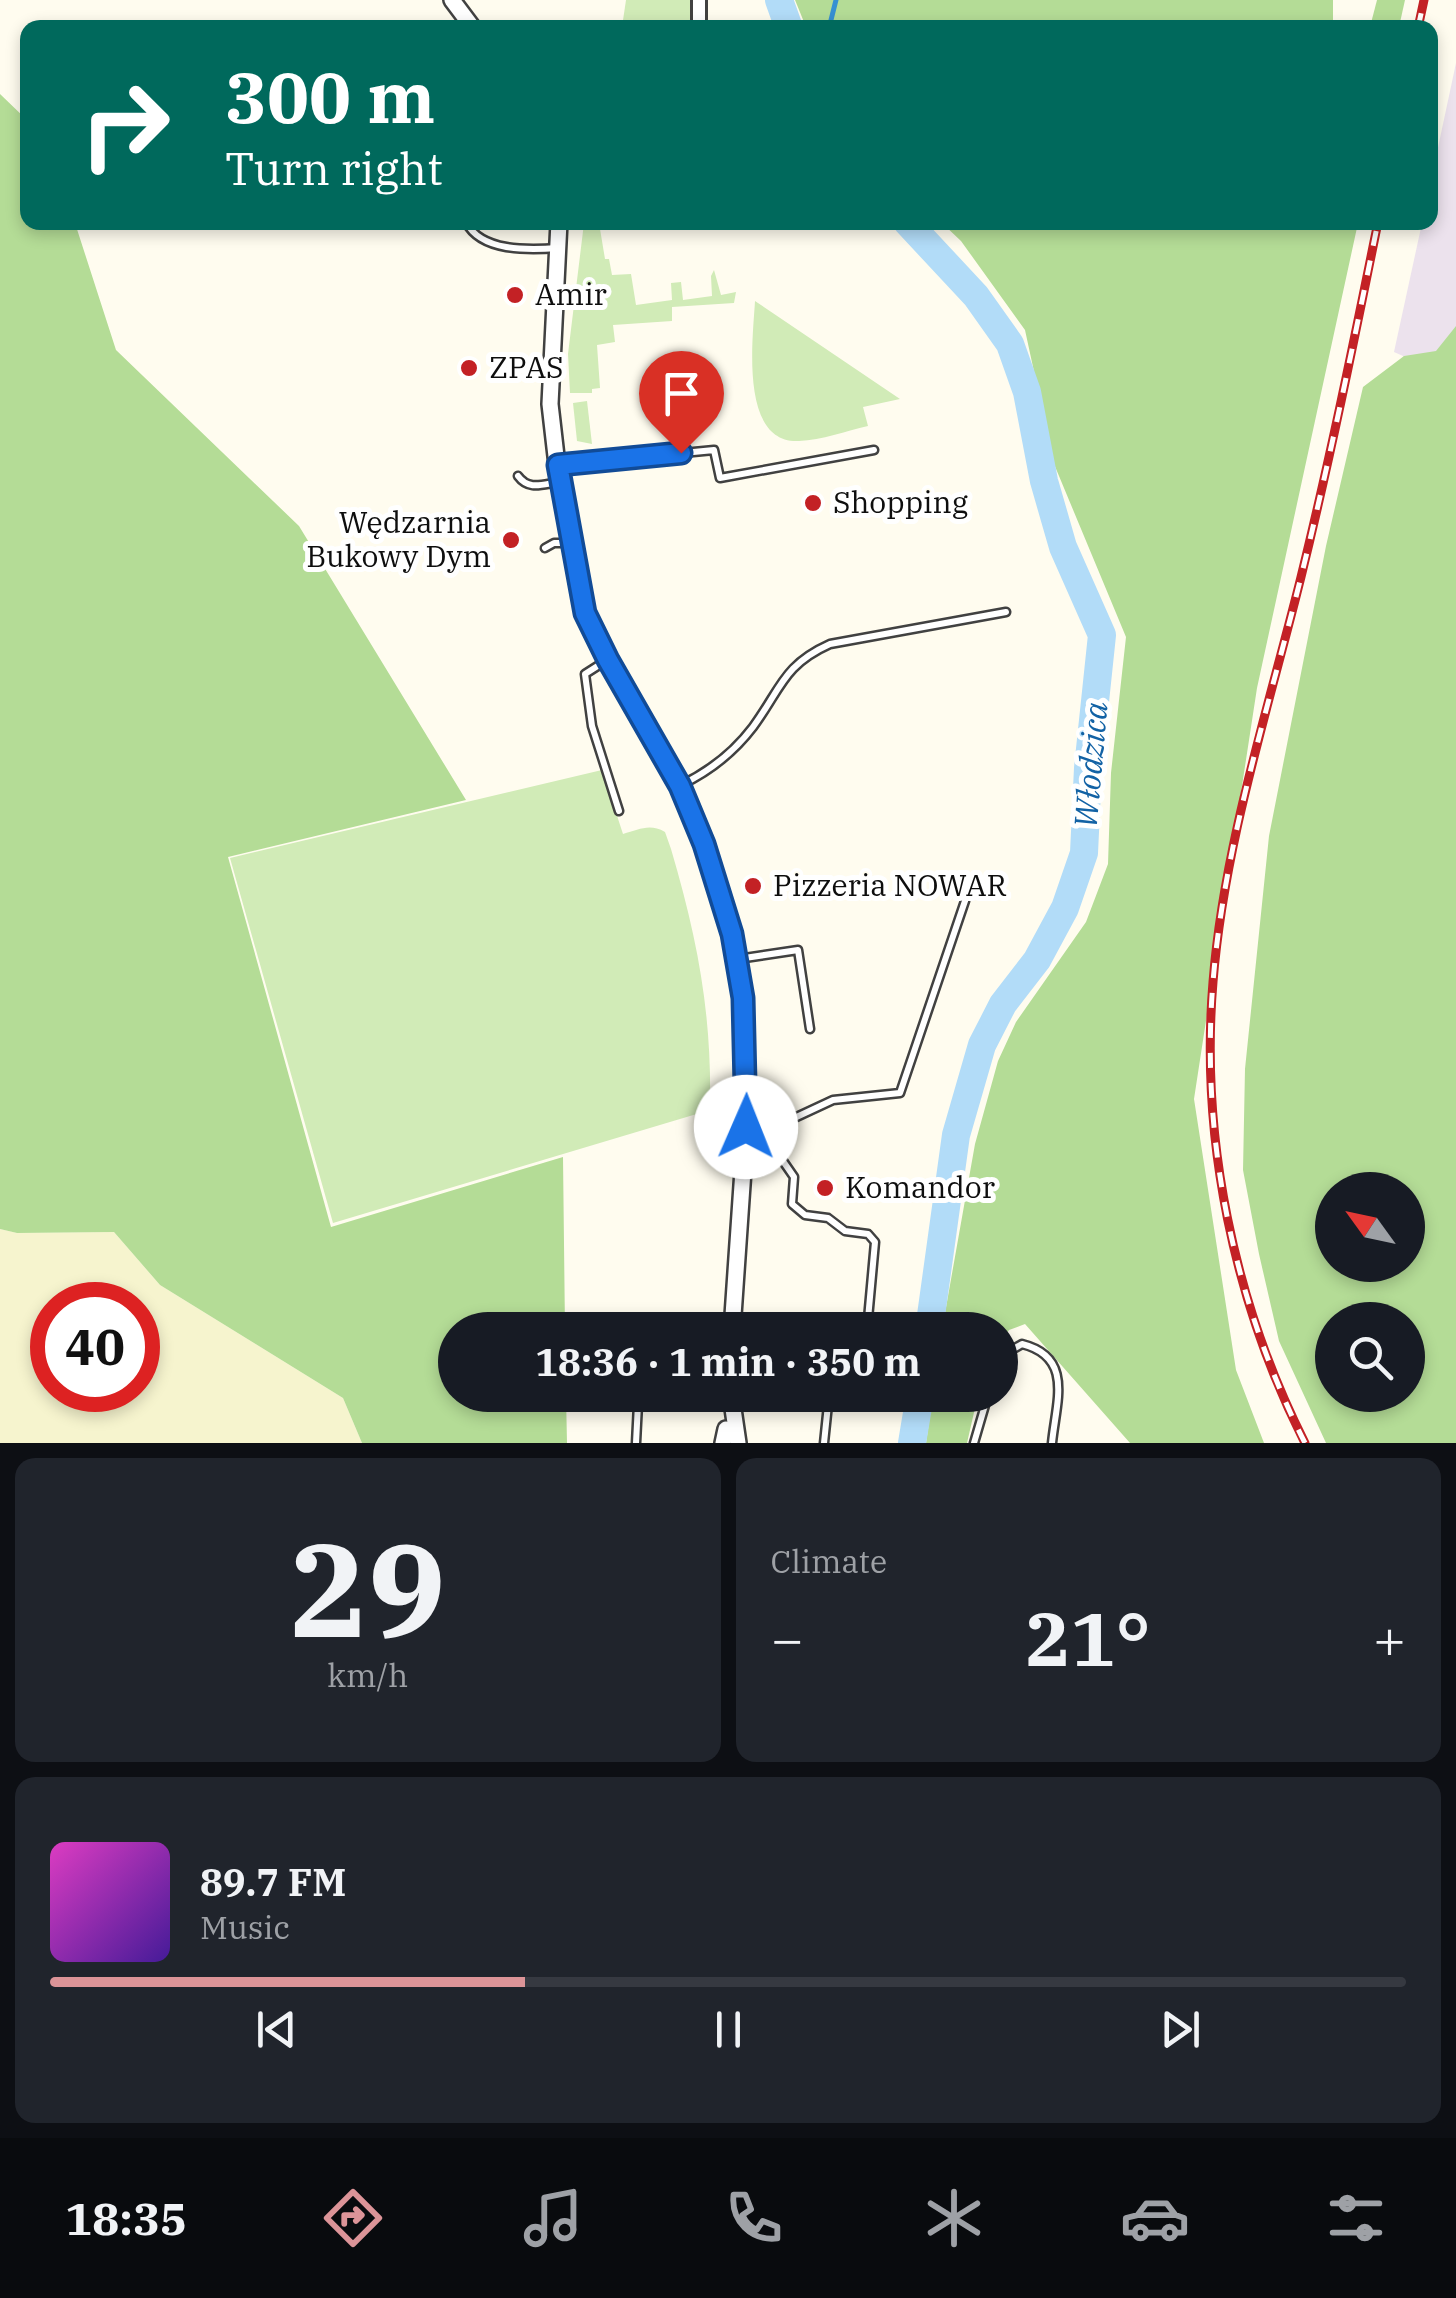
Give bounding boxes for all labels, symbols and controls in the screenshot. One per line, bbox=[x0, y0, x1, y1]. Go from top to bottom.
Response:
text: 300 m bbox=[225, 51, 435, 142]
icon: right bbox=[60, 60, 190, 190]
text: Turn right bbox=[225, 139, 443, 197]
place label: Amir bbox=[535, 274, 607, 313]
marker: Amir bbox=[504, 284, 526, 306]
place label: ZPAS bbox=[489, 347, 564, 386]
pin bbox=[639, 351, 724, 454]
marker: ZPAS bbox=[458, 357, 480, 379]
icon: arrive bbox=[654, 366, 709, 421]
place label: Shopping bbox=[833, 482, 968, 521]
marker: Shopping bbox=[802, 492, 824, 514]
place label: Wędzarnia Bukowy Dym bbox=[306, 502, 491, 575]
marker: Wędzarnia Bukowy Dym bbox=[500, 529, 522, 551]
water label: Włodzica bbox=[1064, 699, 1116, 830]
place label: Pizzeria NOWAR bbox=[773, 865, 1007, 904]
marker: Pizzeria NOWAR bbox=[742, 875, 764, 897]
position arrow bbox=[694, 1075, 798, 1179]
place label: Komandor bbox=[845, 1167, 995, 1206]
north arrow bbox=[1315, 1172, 1425, 1282]
map controls bbox=[1315, 1172, 1425, 1412]
marker: Komandor bbox=[814, 1177, 836, 1199]
speed limit sign: 40 bbox=[30, 1282, 160, 1412]
button: search bbox=[1315, 1302, 1425, 1412]
text: 18:36 · 1 min · 350 m bbox=[535, 1337, 921, 1386]
text: 29 bbox=[290, 1504, 446, 1673]
text: Climate bbox=[771, 1540, 887, 1582]
text: 21° bbox=[1026, 1589, 1151, 1687]
text: − bbox=[771, 1603, 804, 1674]
text: + bbox=[1373, 1603, 1406, 1674]
text: km/h bbox=[327, 1654, 408, 1696]
text: 89.7 FM bbox=[200, 1857, 346, 1906]
text: Music bbox=[200, 1906, 290, 1948]
icon: previous bbox=[249, 2002, 304, 2057]
icon: pause bbox=[701, 2002, 756, 2057]
icon: next bbox=[1153, 2002, 1208, 2057]
icon: directions bbox=[318, 2183, 388, 2253]
icon: music bbox=[518, 2183, 588, 2253]
icon: phone bbox=[719, 2183, 789, 2253]
icon: climate bbox=[919, 2183, 989, 2253]
icon: car bbox=[1120, 2183, 1190, 2253]
icon: filters bbox=[1321, 2183, 1391, 2253]
text: 18:35 bbox=[65, 2189, 187, 2247]

